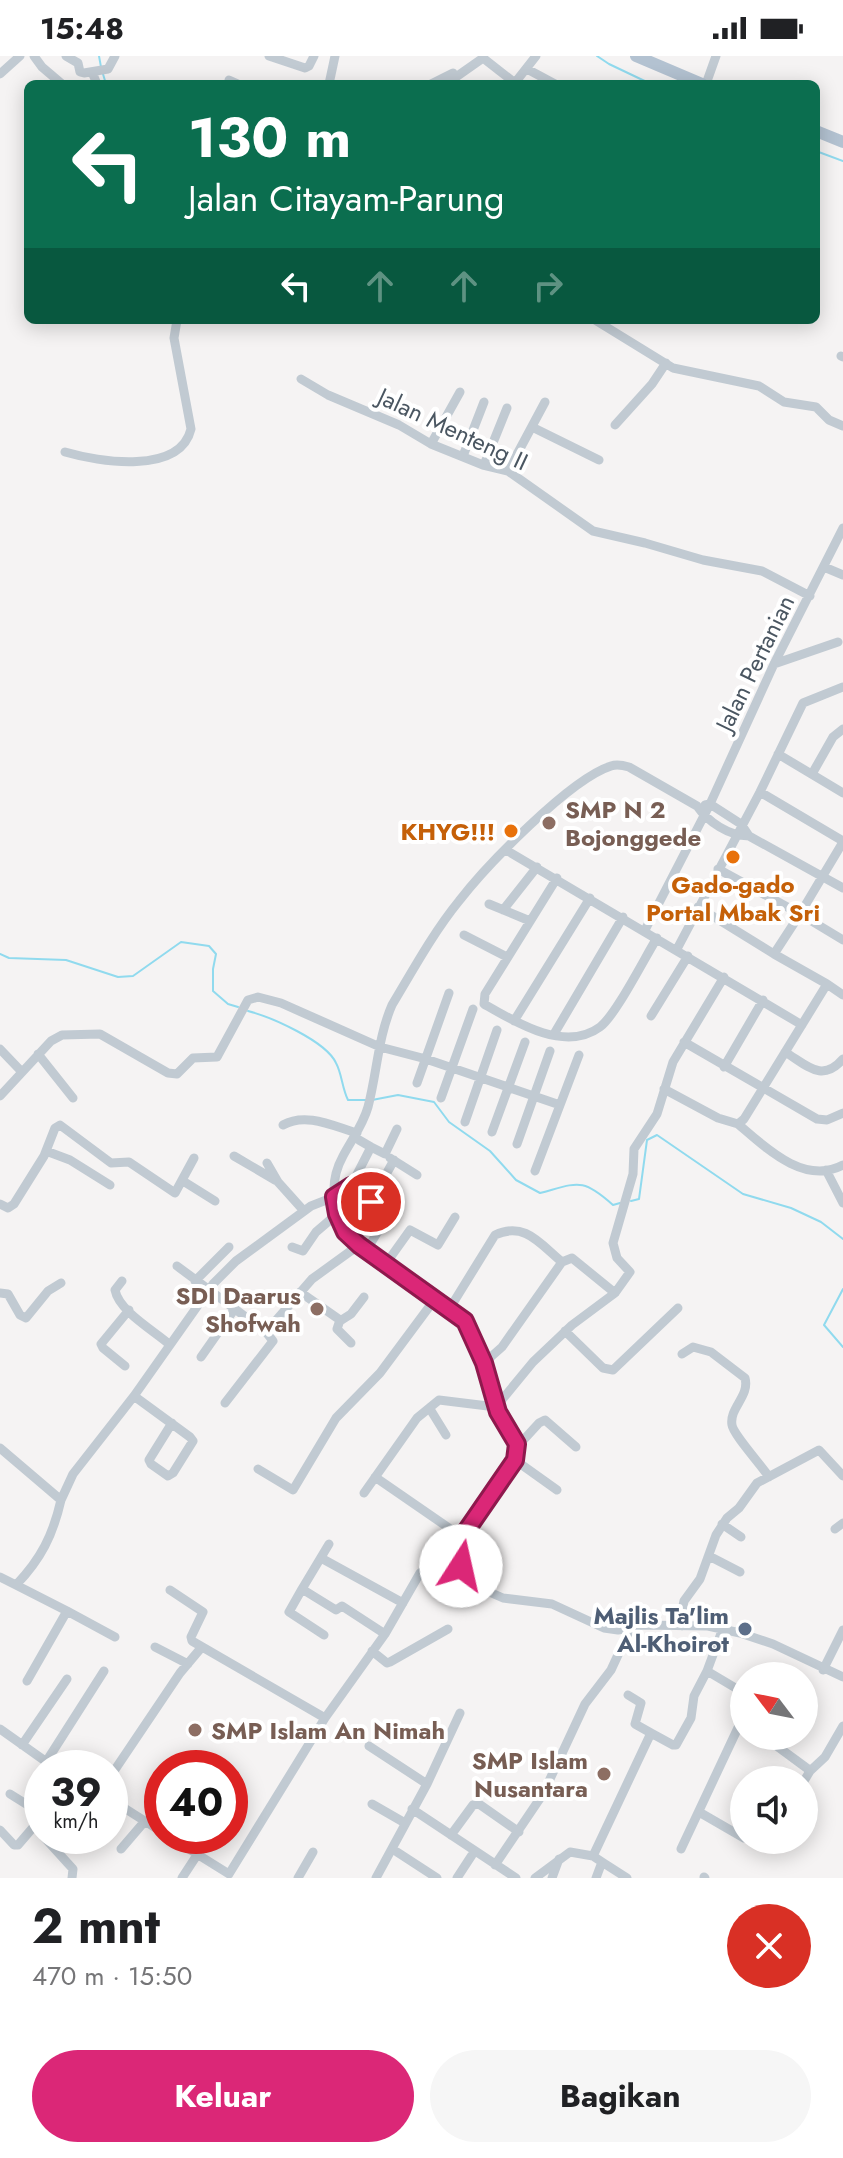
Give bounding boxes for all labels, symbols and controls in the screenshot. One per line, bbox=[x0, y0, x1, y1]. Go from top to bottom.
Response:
text: 15:48 bbox=[40, 7, 124, 50]
text: 130 m bbox=[188, 97, 351, 178]
icon: left bbox=[56, 112, 160, 216]
text: Jalan Citayam-Parung bbox=[188, 172, 504, 224]
icon: left bbox=[274, 264, 318, 308]
icon: ahead bbox=[358, 264, 402, 308]
icon: ahead bbox=[442, 264, 486, 308]
icon: right bbox=[526, 264, 570, 308]
street label: Jalan Menteng II bbox=[370, 378, 534, 479]
street label: Jalan Pertanian bbox=[706, 589, 803, 740]
place label: SMP N 2 Bojonggede bbox=[565, 792, 701, 855]
place label: KHYG!!! bbox=[400, 814, 495, 849]
marker: SMP N 2 Bojonggede bbox=[540, 814, 558, 832]
marker: KHYG!!! bbox=[502, 822, 520, 840]
marker: Gado-gado Portal Mbak Sri bbox=[724, 848, 742, 866]
place label: Gado-gado Portal Mbak Sri bbox=[646, 867, 820, 930]
pin bbox=[337, 1168, 405, 1236]
icon: arrive bbox=[349, 1180, 393, 1224]
place label: SDI Daarus Shofwah bbox=[175, 1278, 301, 1341]
marker: SDI Daarus Shofwah bbox=[308, 1300, 326, 1318]
position arrow bbox=[419, 1524, 503, 1608]
place label: Majlis Ta'lim Al-Khoirot bbox=[593, 1598, 729, 1661]
marker: Majlis Ta'lim Al-Khoirot bbox=[736, 1620, 754, 1638]
north arrow bbox=[730, 1662, 818, 1750]
map controls bbox=[730, 1662, 818, 1854]
place label: SMP Islam An Nimah bbox=[211, 1713, 445, 1748]
marker: SMP Islam An Nimah bbox=[186, 1721, 204, 1739]
place label: SMP Islam Nusantara bbox=[472, 1743, 588, 1806]
speed limit sign: 40 bbox=[144, 1750, 248, 1854]
text: 39 bbox=[50, 1763, 102, 1821]
marker: SMP Islam Nusantara bbox=[595, 1765, 613, 1783]
button: sound bbox=[730, 1766, 818, 1854]
text: km/h bbox=[53, 1807, 99, 1836]
text: 2 mnt bbox=[32, 1892, 160, 1961]
button: close bbox=[727, 1904, 811, 1988]
text: 470 m · 15:50 bbox=[32, 1957, 192, 1995]
button: Keluar bbox=[32, 2050, 414, 2142]
button: Bagikan bbox=[430, 2050, 811, 2142]

